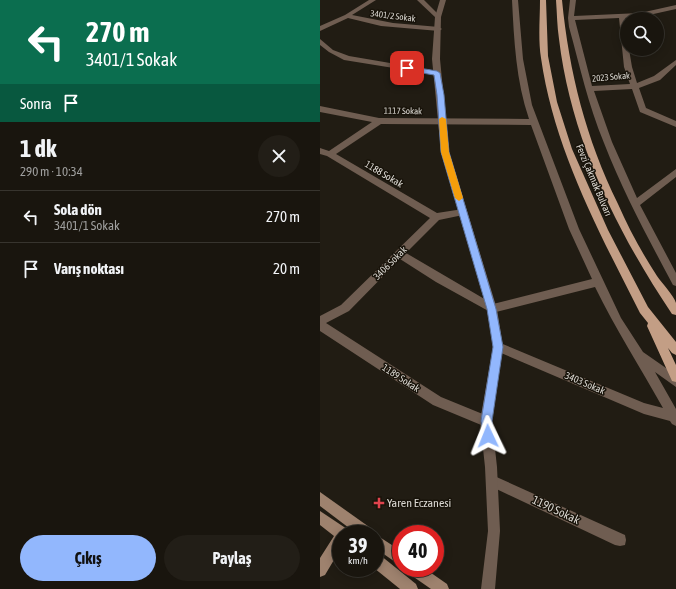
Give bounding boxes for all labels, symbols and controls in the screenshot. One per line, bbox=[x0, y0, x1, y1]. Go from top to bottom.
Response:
street label: 3401/2 Sokak bbox=[370, 8, 416, 24]
map controls bbox=[620, 12, 664, 56]
button: search bbox=[620, 12, 664, 56]
icon: left bbox=[20, 16, 72, 68]
text: 270 m bbox=[86, 16, 149, 48]
text: 3401/1 Sokak bbox=[86, 49, 177, 70]
pin bbox=[390, 51, 424, 85]
icon: arrive bbox=[396, 57, 418, 79]
street label: 2023 Sokak bbox=[591, 70, 631, 84]
icon: arrive bbox=[60, 92, 82, 114]
text: Sonra bbox=[20, 95, 52, 112]
street label: 1117 Sokak bbox=[384, 106, 422, 116]
text: 1 dk bbox=[20, 135, 57, 162]
button: close bbox=[258, 135, 300, 177]
street label: Fevzi Çakmak Bulvarı bbox=[574, 142, 614, 218]
street label: 1188 Sokak bbox=[363, 158, 406, 190]
text: 290 m · 10:34 bbox=[20, 164, 83, 179]
text: Sola dön bbox=[54, 201, 102, 218]
icon: left bbox=[20, 206, 42, 228]
text: 270 m bbox=[266, 208, 300, 225]
text: 3401/1 Sokak bbox=[54, 218, 120, 233]
street label: 3406 Sokak bbox=[371, 244, 409, 282]
icon: arrive bbox=[20, 258, 42, 280]
text: Varış noktası bbox=[54, 260, 124, 277]
text: 20 m bbox=[273, 260, 300, 277]
street label: 1189 Sokak bbox=[380, 362, 422, 395]
street label: 3403 Sokak bbox=[563, 370, 607, 397]
position arrow bbox=[467, 415, 509, 457]
street label: 1190 Sokak bbox=[530, 493, 583, 527]
place label: Yaren Eczanesi bbox=[387, 496, 451, 510]
marker: Yaren Eczanesi bbox=[374, 498, 384, 508]
speed limit sign: 40 bbox=[392, 525, 444, 577]
text: 39 bbox=[349, 534, 367, 557]
button: Çıkış bbox=[20, 535, 156, 581]
button: Paylaş bbox=[164, 535, 300, 581]
text: km/h bbox=[348, 555, 368, 566]

